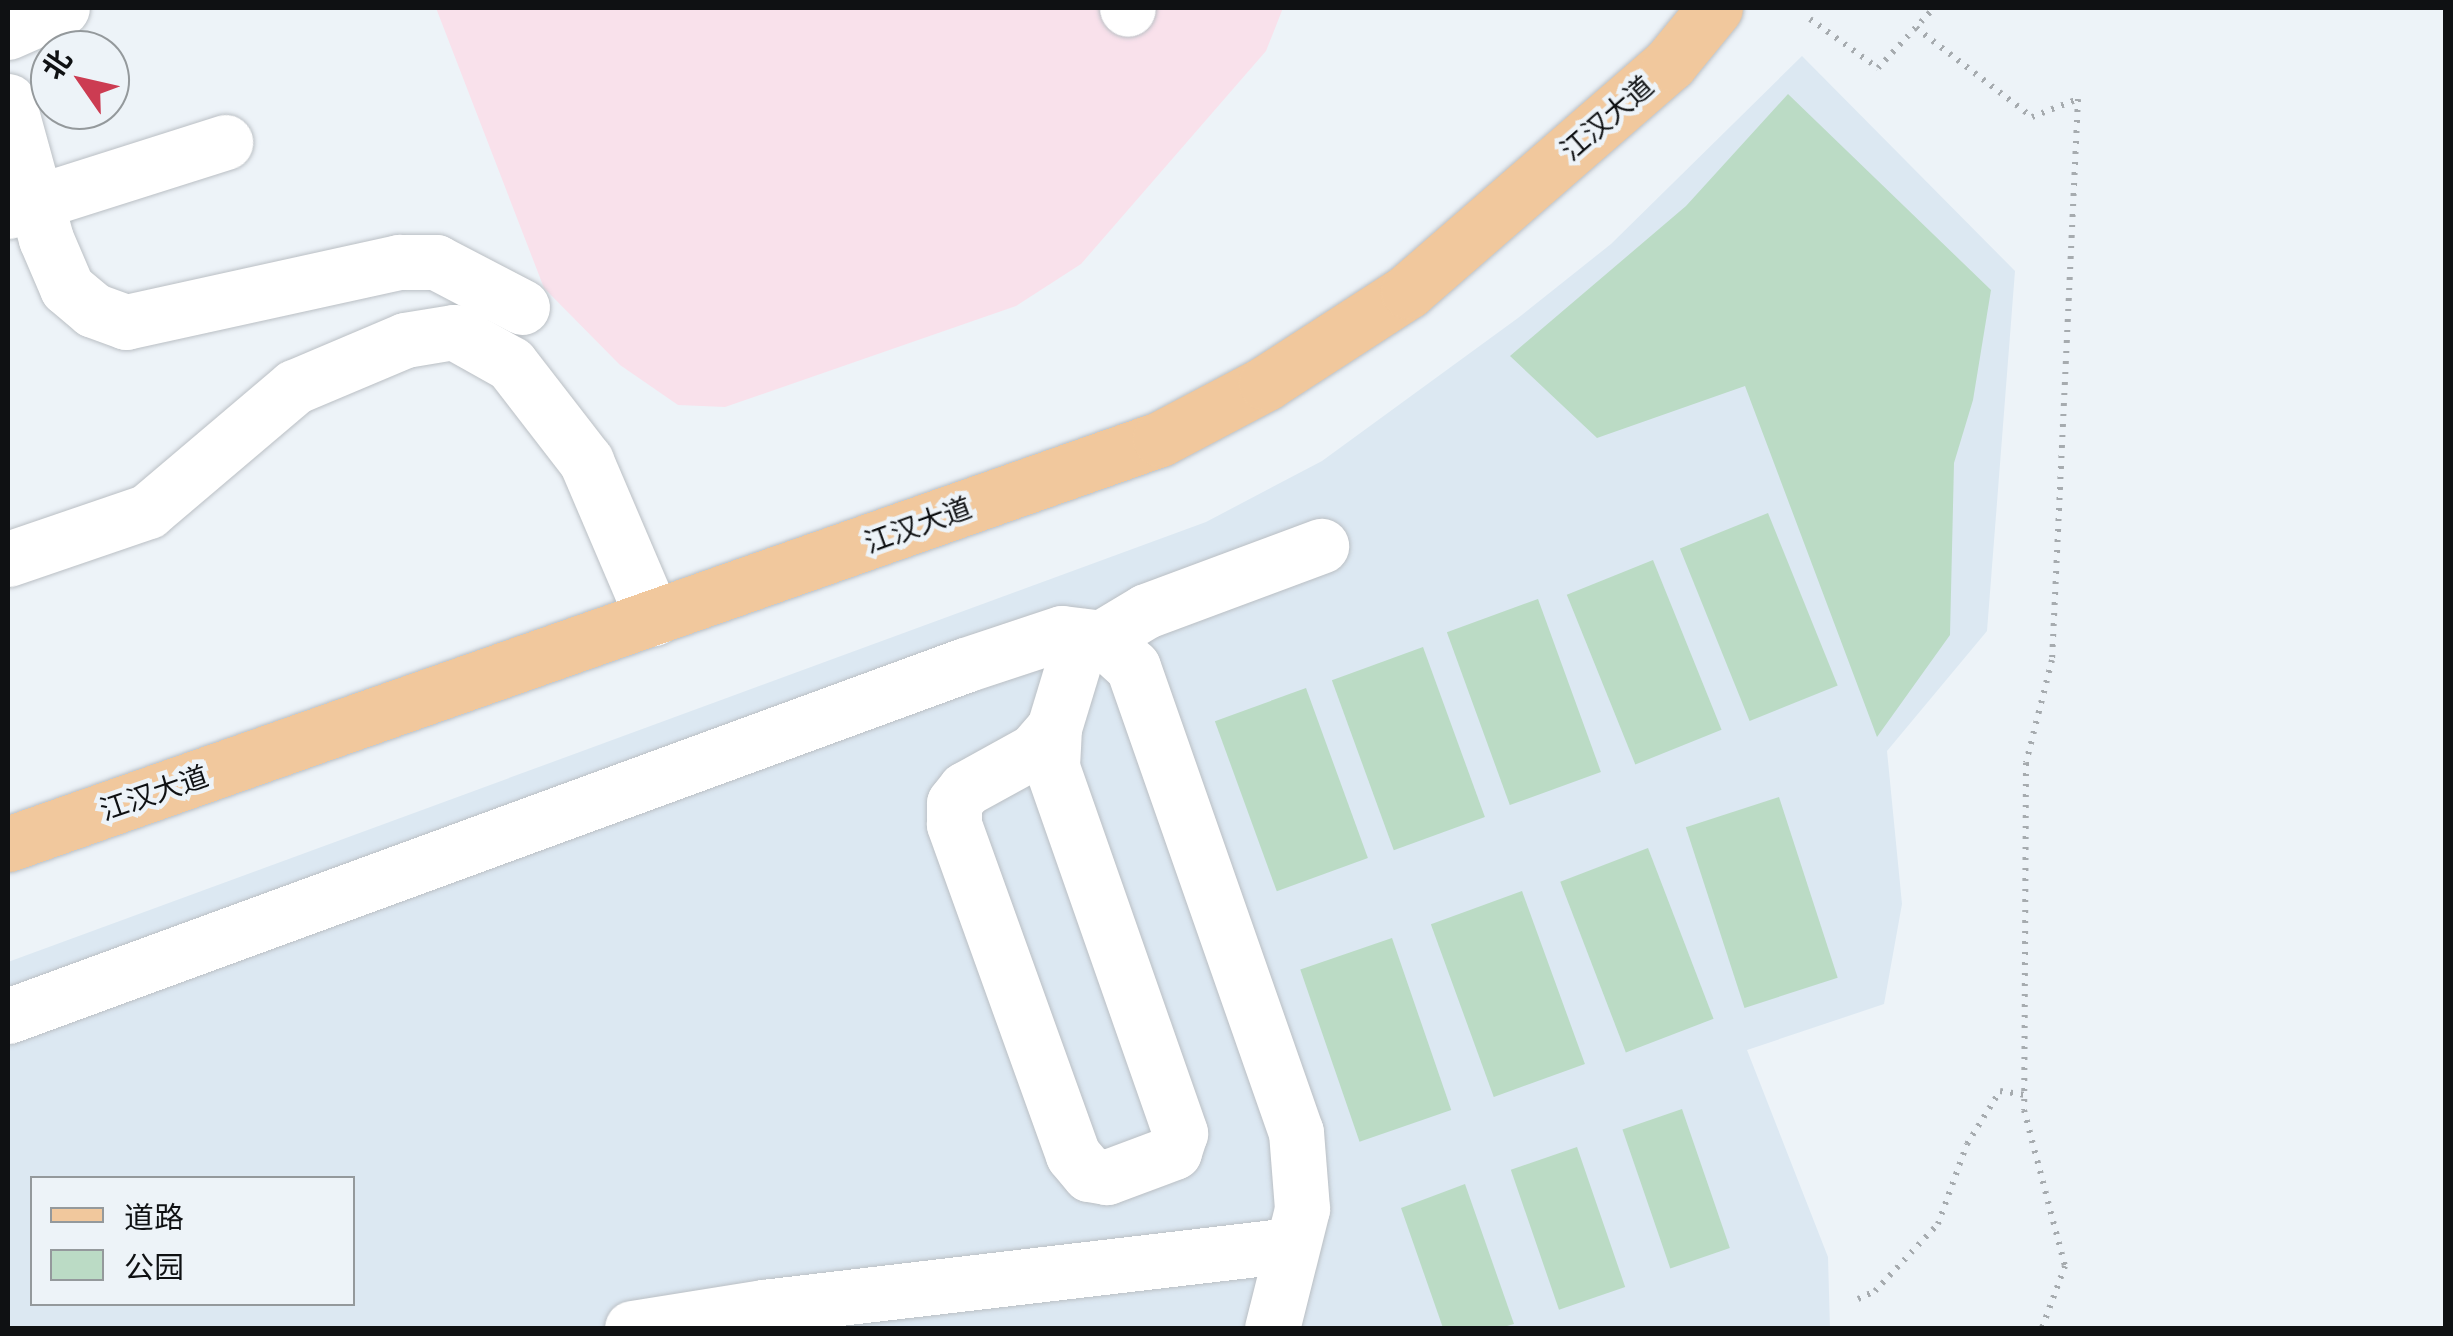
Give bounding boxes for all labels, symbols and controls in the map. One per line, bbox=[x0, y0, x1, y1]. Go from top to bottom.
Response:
north arrow bbox=[30, 30, 130, 130]
text: 北 bbox=[35, 43, 79, 85]
street label: 江汉大道 bbox=[1554, 69, 1660, 167]
street label: 江汉大道 bbox=[860, 490, 976, 560]
street label: 江汉大道 bbox=[96, 759, 212, 827]
legend bbox=[30, 1176, 355, 1306]
text: 道路 bbox=[124, 1199, 184, 1236]
text: 公园 bbox=[124, 1249, 184, 1286]

